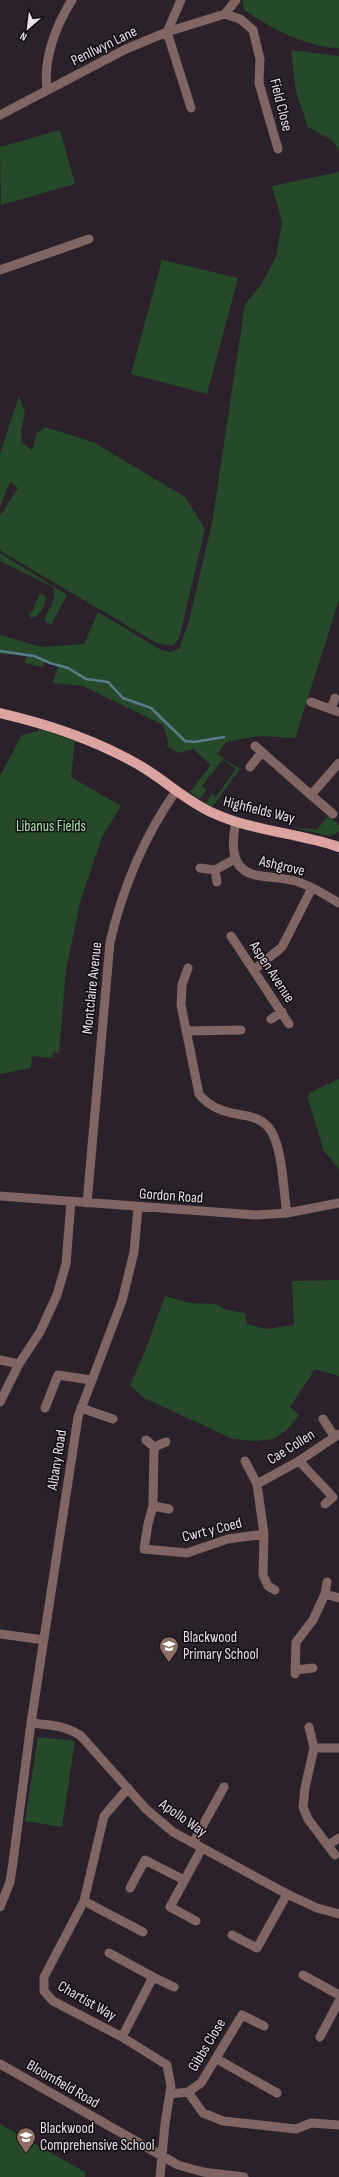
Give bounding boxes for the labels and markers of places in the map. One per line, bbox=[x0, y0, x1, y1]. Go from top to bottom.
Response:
place label: Blackwood Primary School bbox=[183, 1628, 259, 1664]
school or university icon: Blackwood Primary School bbox=[158, 1635, 180, 1663]
place label: Blackwood Comprehensive School bbox=[40, 2119, 155, 2155]
school or university icon: Blackwood Comprehensive School bbox=[15, 2126, 37, 2154]

